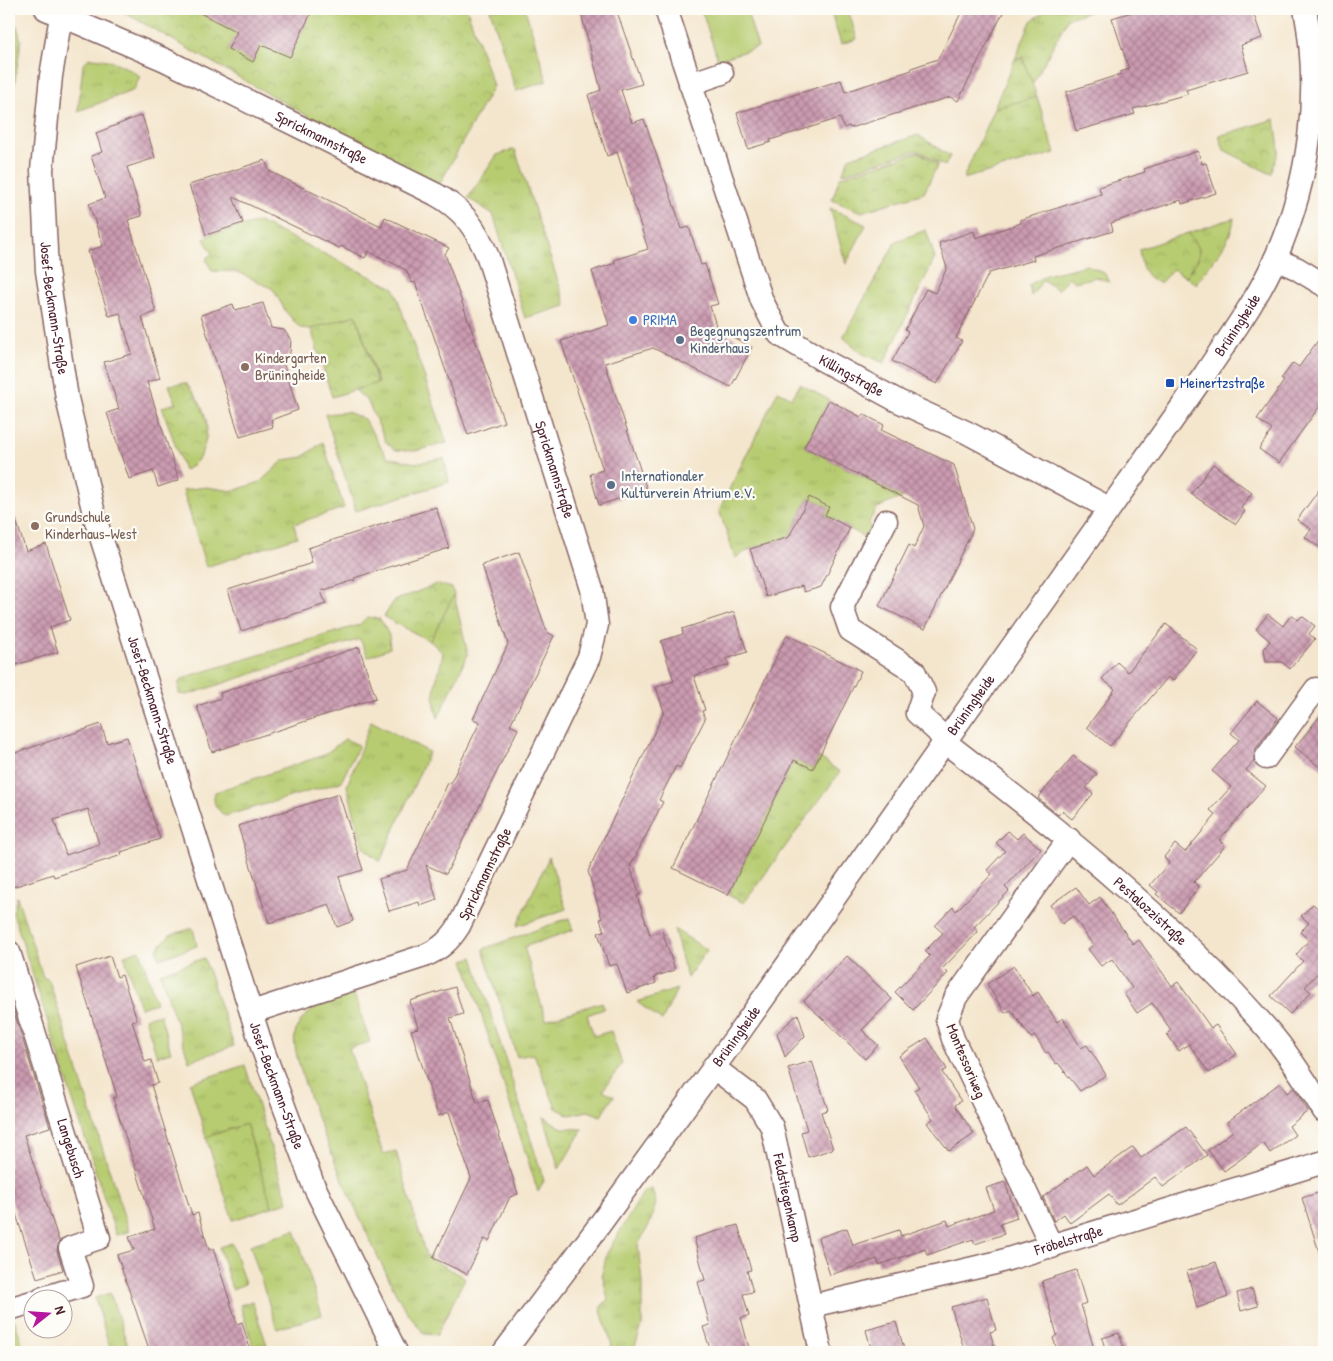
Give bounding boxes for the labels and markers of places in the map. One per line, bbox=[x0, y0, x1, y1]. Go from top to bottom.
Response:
place label: PRIMA bbox=[643, 309, 677, 330]
marker: PRIMA bbox=[627, 314, 639, 326]
place label: Begegnungszentrum Kinderhaus bbox=[690, 320, 801, 358]
marker: Begegnungszentrum Kinderhaus bbox=[674, 334, 686, 346]
place label: Kindergarten Brüningheide bbox=[255, 347, 327, 385]
marker: Kindergarten Brüningheide bbox=[239, 361, 251, 373]
place label: Meinertzstraße bbox=[1180, 372, 1265, 393]
marker: Meinertzstraße bbox=[1164, 377, 1176, 389]
place label: Internationaler Kulturverein Atrium e.V. bbox=[621, 465, 755, 503]
marker: Internationaler Kulturverein Atrium e.V. bbox=[605, 479, 617, 491]
place label: Grundschule Kinderhaus-West bbox=[45, 506, 138, 544]
marker: Grundschule Kinderhaus-West bbox=[29, 520, 41, 532]

